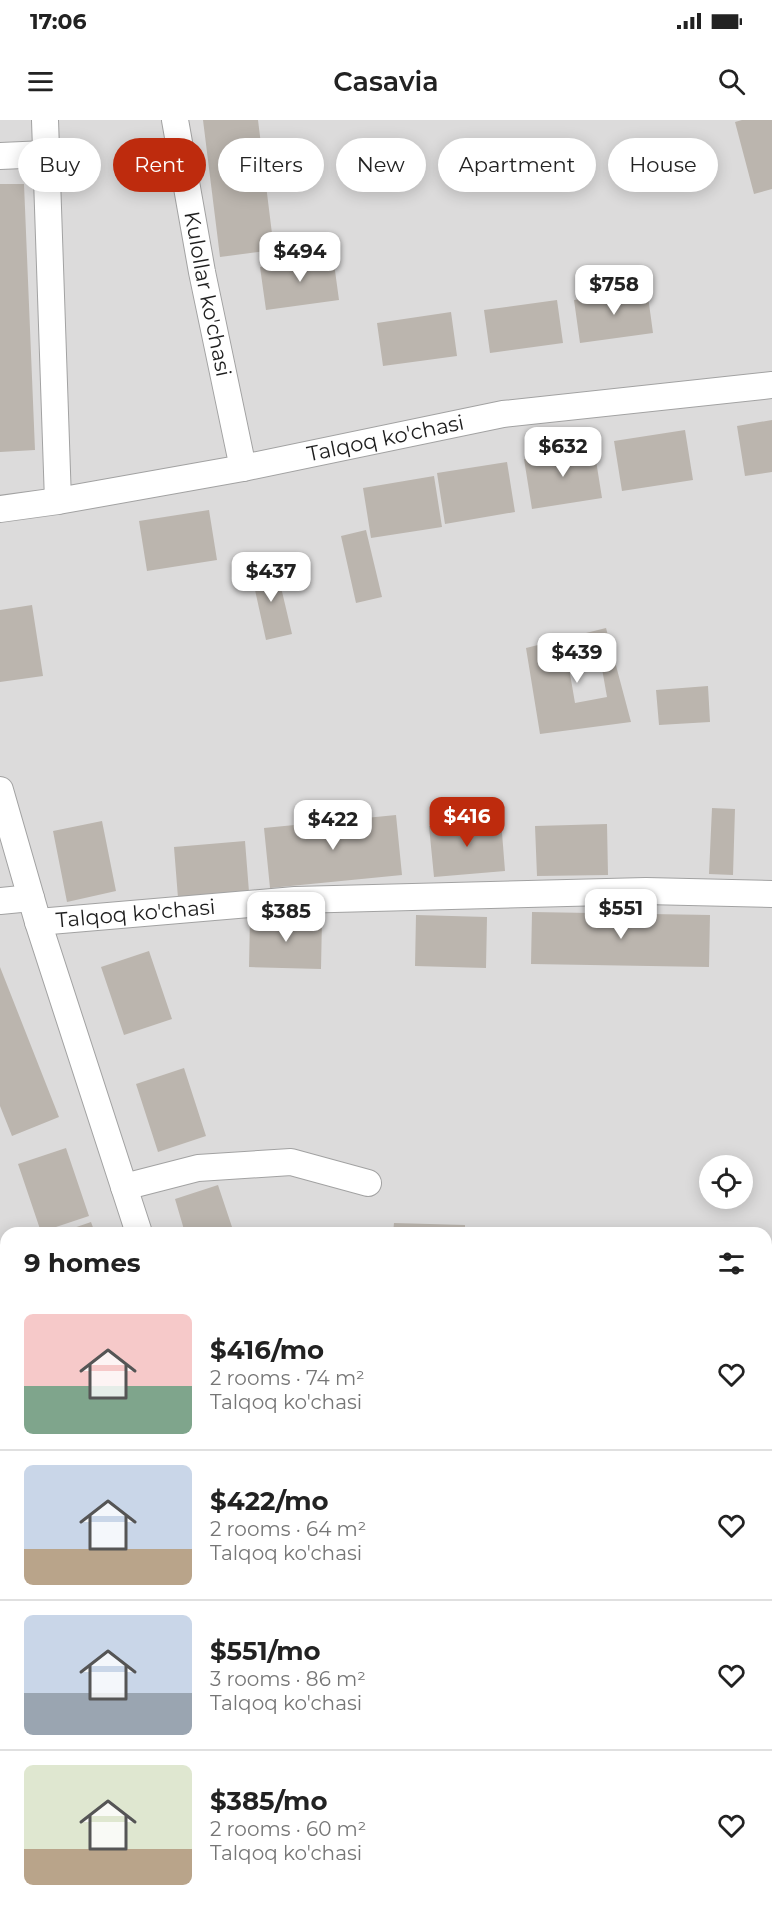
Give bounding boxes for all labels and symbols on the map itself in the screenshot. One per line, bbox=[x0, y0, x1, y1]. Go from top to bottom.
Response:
street label: Kulollar ko'chasi bbox=[179, 209, 237, 379]
pin: $494 bbox=[264, 232, 336, 283]
pin: $758 bbox=[578, 265, 650, 316]
street label: Talqoq ko'chasi bbox=[305, 409, 466, 466]
pin: $632 bbox=[527, 427, 599, 478]
pin: $437 bbox=[235, 552, 307, 603]
pin: $439 bbox=[541, 633, 613, 684]
pin: $416 bbox=[431, 797, 503, 848]
pin: $422 bbox=[297, 800, 369, 851]
pin: $551 bbox=[585, 889, 657, 940]
pin: $385 bbox=[250, 892, 322, 943]
street label: Talqoq ko'chasi bbox=[55, 894, 216, 932]

